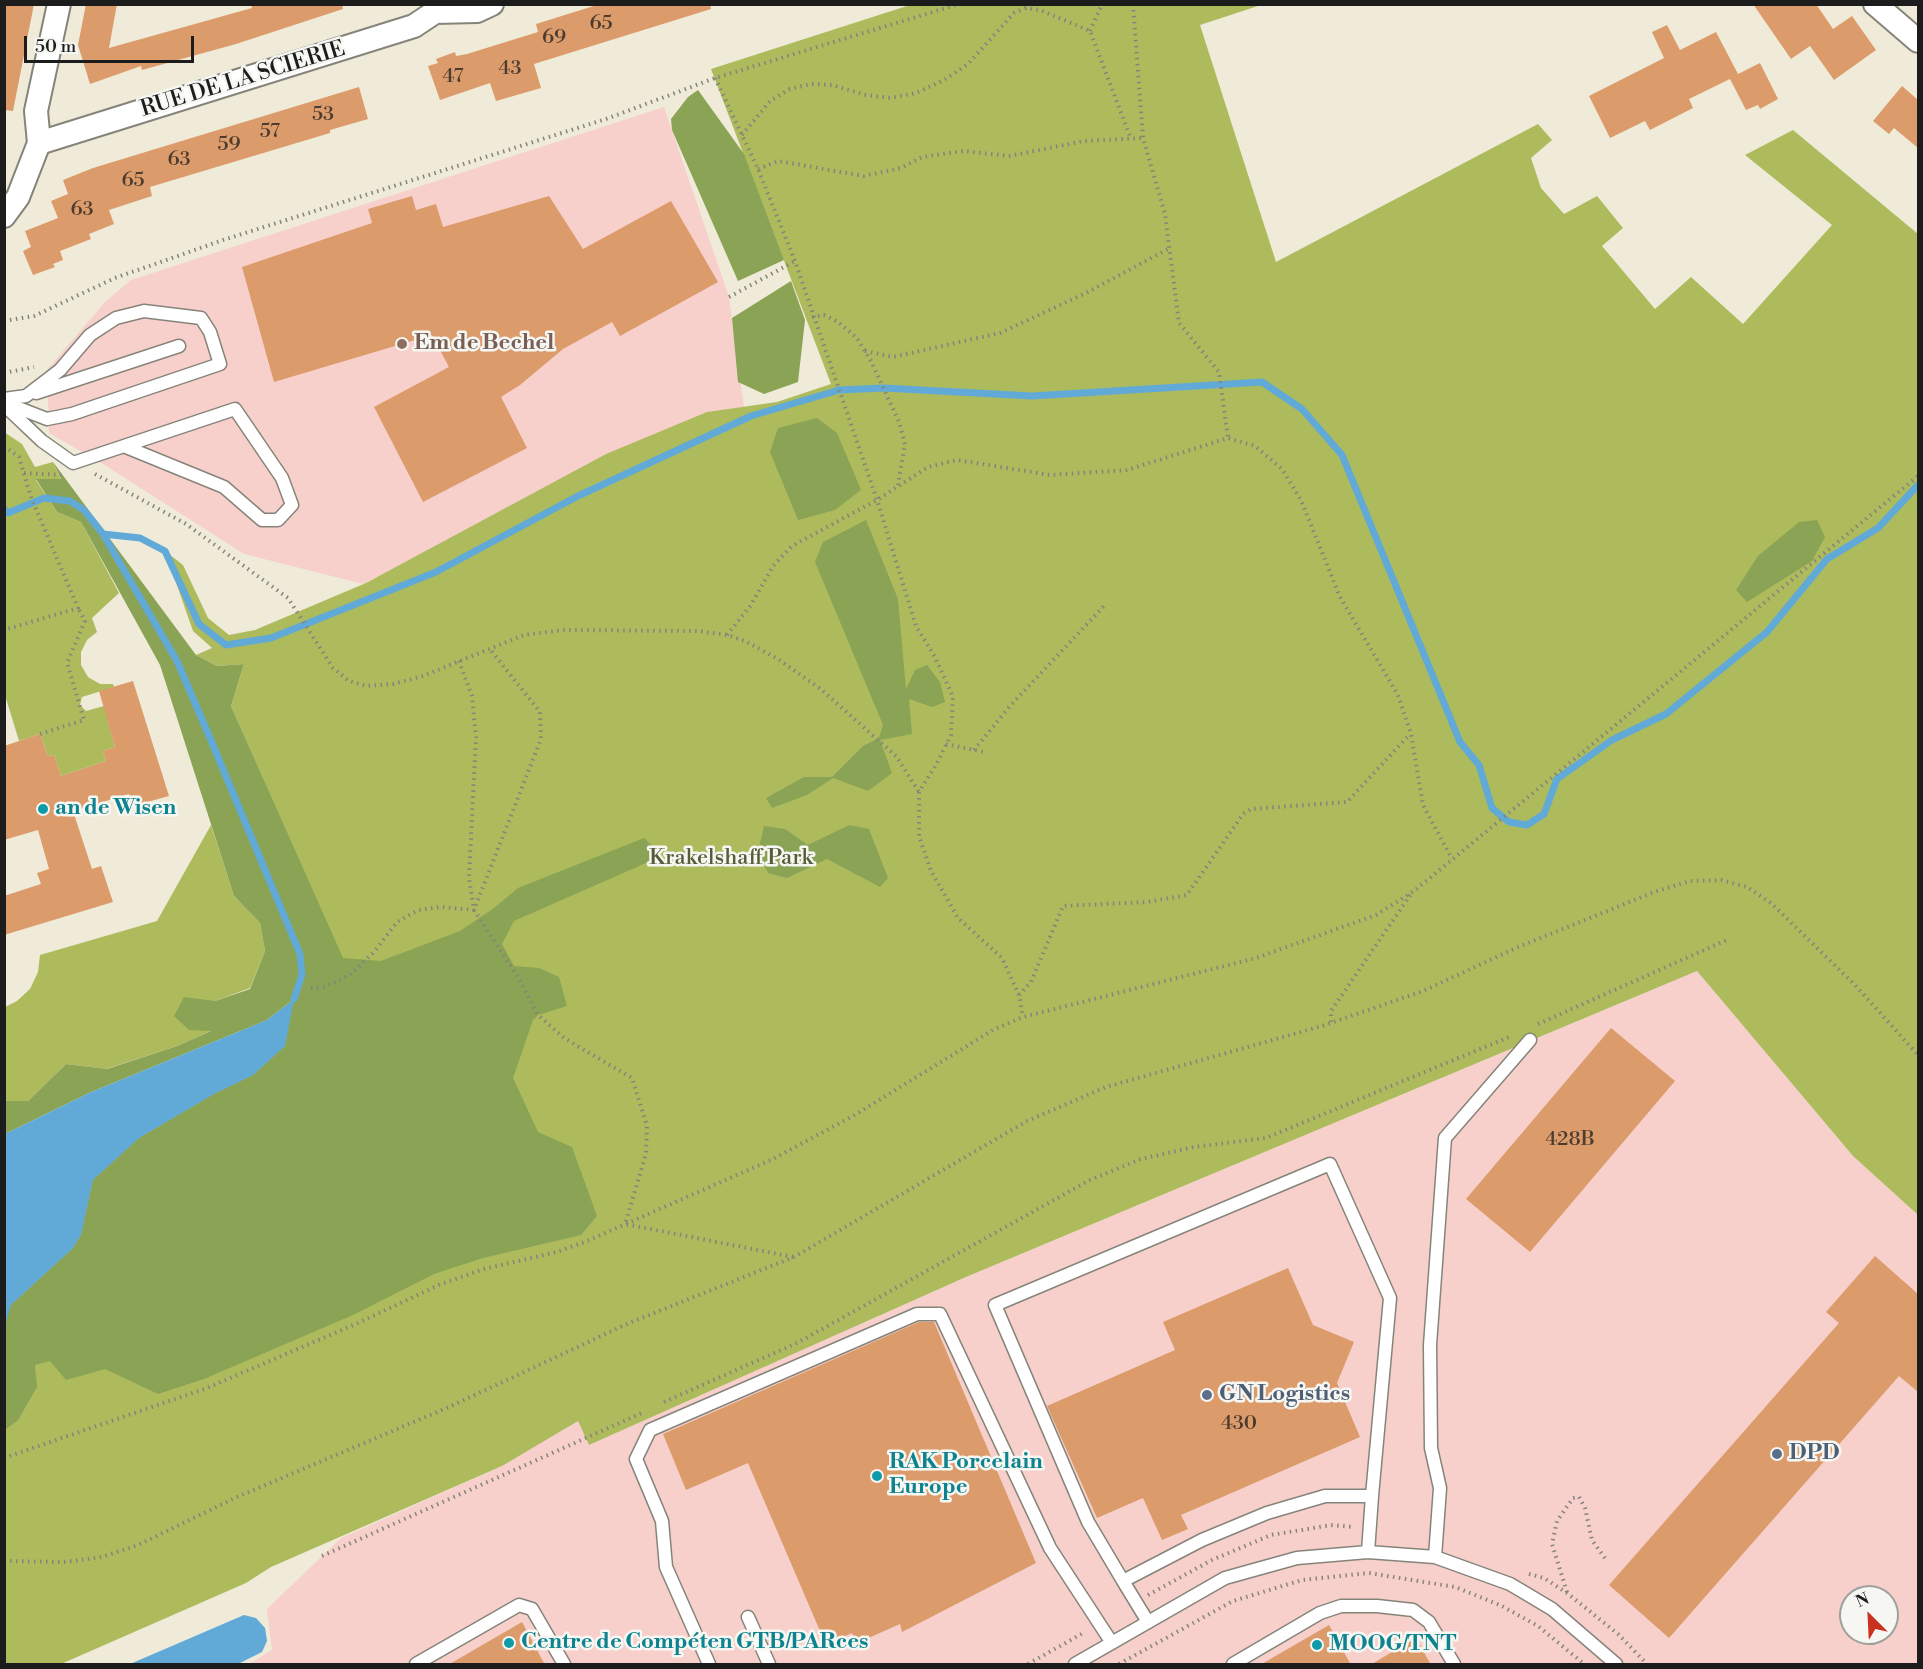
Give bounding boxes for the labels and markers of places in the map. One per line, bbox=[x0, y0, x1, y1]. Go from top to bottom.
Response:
place label: Em de Bechel bbox=[414, 331, 554, 357]
marker: Em de Bechel bbox=[395, 337, 409, 351]
place label: an de Wisen bbox=[55, 796, 176, 822]
marker: an de Wisen bbox=[36, 802, 50, 816]
place label: GN Logistics bbox=[1219, 1382, 1350, 1408]
marker: GN Logistics bbox=[1200, 1388, 1214, 1402]
place label: DPD bbox=[1789, 1441, 1840, 1467]
marker: DPD bbox=[1770, 1447, 1784, 1461]
place label: RAK Porcelain Europe bbox=[889, 1450, 1043, 1502]
marker: RAK Porcelain Europe bbox=[870, 1469, 884, 1483]
place label: Centre de Compéten GTB/PARces bbox=[521, 1630, 868, 1656]
place label: MOOG/TNT bbox=[1329, 1632, 1456, 1658]
marker: Centre de Compéten GTB/PARces bbox=[502, 1636, 516, 1650]
marker: MOOG/TNT bbox=[1310, 1638, 1324, 1652]

